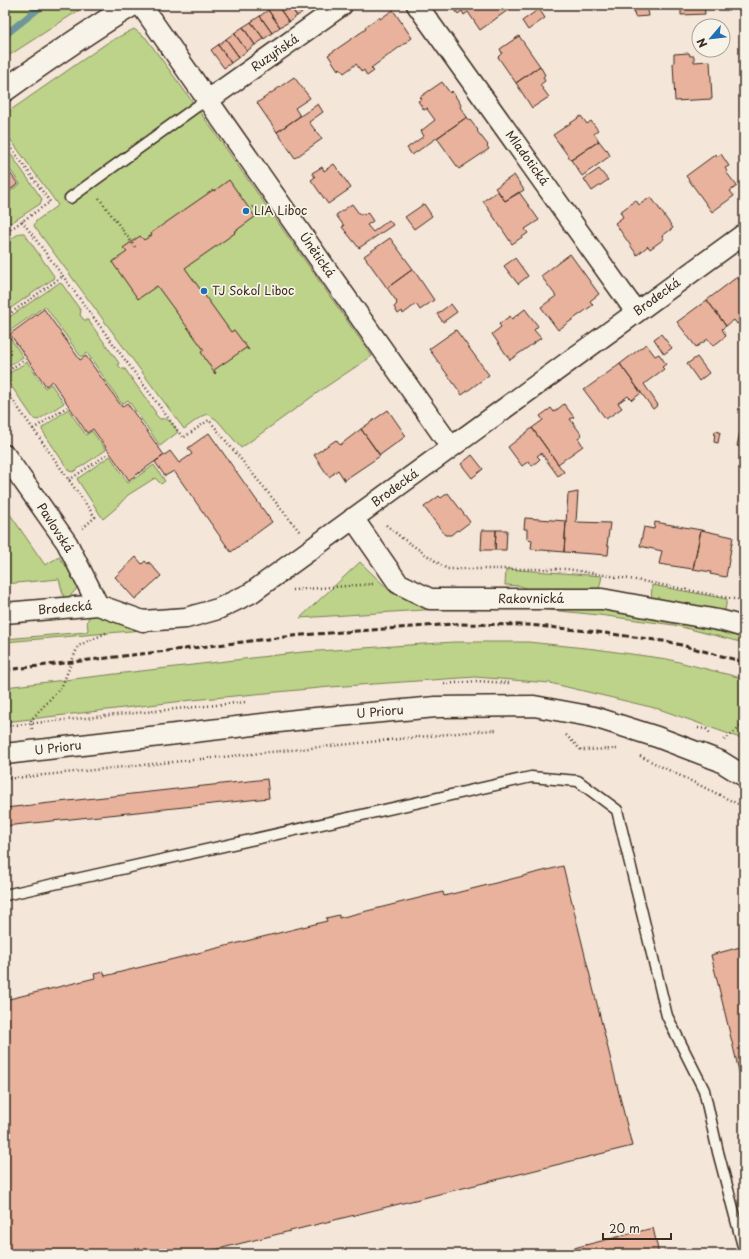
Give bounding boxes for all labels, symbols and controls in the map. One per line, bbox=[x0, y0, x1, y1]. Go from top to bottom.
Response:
north arrow bbox=[691, 18, 731, 58]
street label: Ruzyňská bbox=[247, 29, 302, 75]
text: N bbox=[692, 35, 711, 51]
street label: Mladotická bbox=[502, 126, 554, 189]
place label: LIA Liboc bbox=[254, 201, 307, 219]
marker: LIA Liboc bbox=[241, 206, 251, 216]
street label: Únětická bbox=[296, 228, 340, 281]
street label: Brodecká bbox=[629, 273, 684, 319]
place label: TJ Sokol Liboc bbox=[212, 281, 294, 299]
marker: TJ Sokol Liboc bbox=[199, 286, 209, 296]
street label: Brodecká bbox=[367, 464, 422, 510]
street label: Pavlovská bbox=[33, 499, 79, 556]
street label: Rakovnická bbox=[498, 589, 565, 607]
street label: Brodecká bbox=[37, 596, 93, 618]
street label: U Prioru bbox=[355, 700, 404, 722]
street label: U Prioru bbox=[33, 735, 83, 759]
scale bar bbox=[603, 1215, 671, 1241]
text: 20 m bbox=[609, 1219, 640, 1237]

